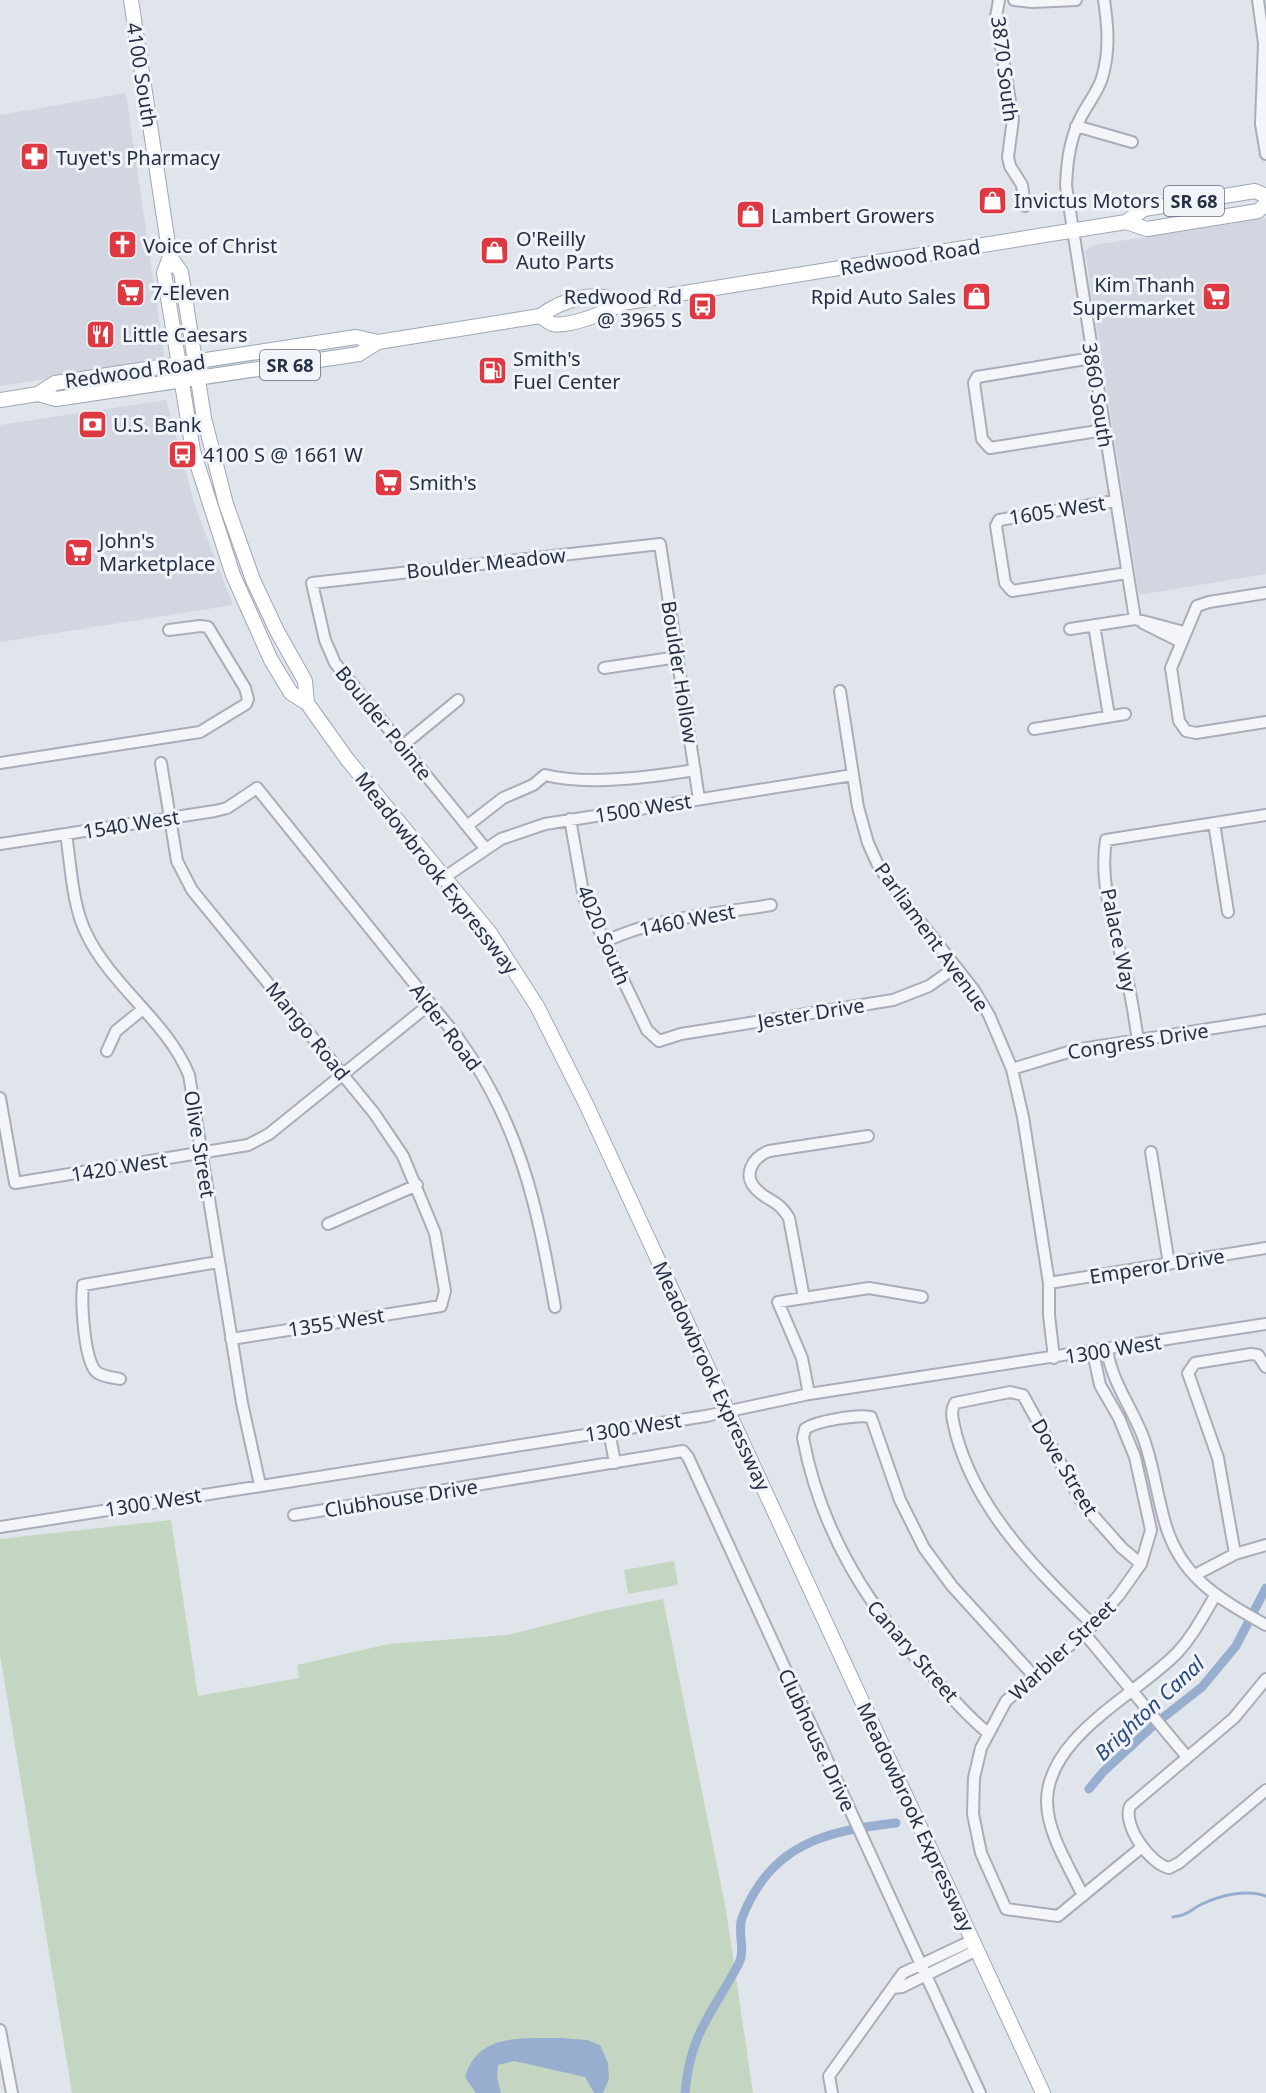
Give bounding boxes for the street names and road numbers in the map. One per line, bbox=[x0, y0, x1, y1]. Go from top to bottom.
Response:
street label: 3870 South bbox=[985, 15, 1025, 123]
street label: 4100 South bbox=[120, 21, 164, 129]
road number: SR 68 bbox=[1164, 186, 1224, 216]
street label: Redwood Road bbox=[838, 233, 982, 281]
street label: 3860 South bbox=[1076, 341, 1120, 449]
street label: Redwood Road bbox=[63, 348, 207, 394]
road number: SR 68 bbox=[260, 350, 320, 380]
street label: 1605 West bbox=[1007, 489, 1107, 531]
street label: Boulder Meadow bbox=[405, 541, 567, 585]
street label: Boulder Hollow bbox=[655, 599, 705, 746]
street label: Boulder Pointe bbox=[329, 660, 439, 786]
street label: Meadowbrook Expressway bbox=[349, 766, 525, 980]
street label: 1500 West bbox=[593, 787, 693, 829]
street label: 1540 West bbox=[81, 803, 181, 845]
street label: Parliament Avenue bbox=[869, 857, 995, 1017]
street label: 4020 South bbox=[571, 881, 637, 989]
street label: Palace Way bbox=[1095, 886, 1143, 995]
street label: 1460 West bbox=[637, 897, 737, 943]
street label: Mango Road bbox=[260, 976, 356, 1086]
street label: Alder Road bbox=[404, 978, 488, 1076]
street label: Jester Drive bbox=[754, 991, 866, 1035]
street label: Congress Drive bbox=[1066, 1017, 1210, 1065]
street label: Olive Street bbox=[178, 1088, 222, 1200]
street label: 1420 West bbox=[69, 1146, 169, 1188]
street label: Emperor Drive bbox=[1088, 1242, 1226, 1290]
street label: Meadowbrook Expressway bbox=[647, 1257, 777, 1496]
street label: 1355 West bbox=[286, 1301, 386, 1343]
street label: 1300 West bbox=[1063, 1328, 1163, 1370]
street label: 1300 West bbox=[583, 1406, 683, 1448]
street label: Dove Street bbox=[1025, 1413, 1105, 1521]
street label: Clubhouse Drive bbox=[322, 1473, 480, 1523]
street label: 1300 West bbox=[103, 1481, 203, 1523]
street label: Canary Street bbox=[861, 1594, 965, 1708]
street label: Warbler Street bbox=[1003, 1594, 1121, 1706]
street label: Clubhouse Drive bbox=[772, 1664, 862, 1816]
street label: Meadowbrook Expressway bbox=[851, 1698, 981, 1937]

